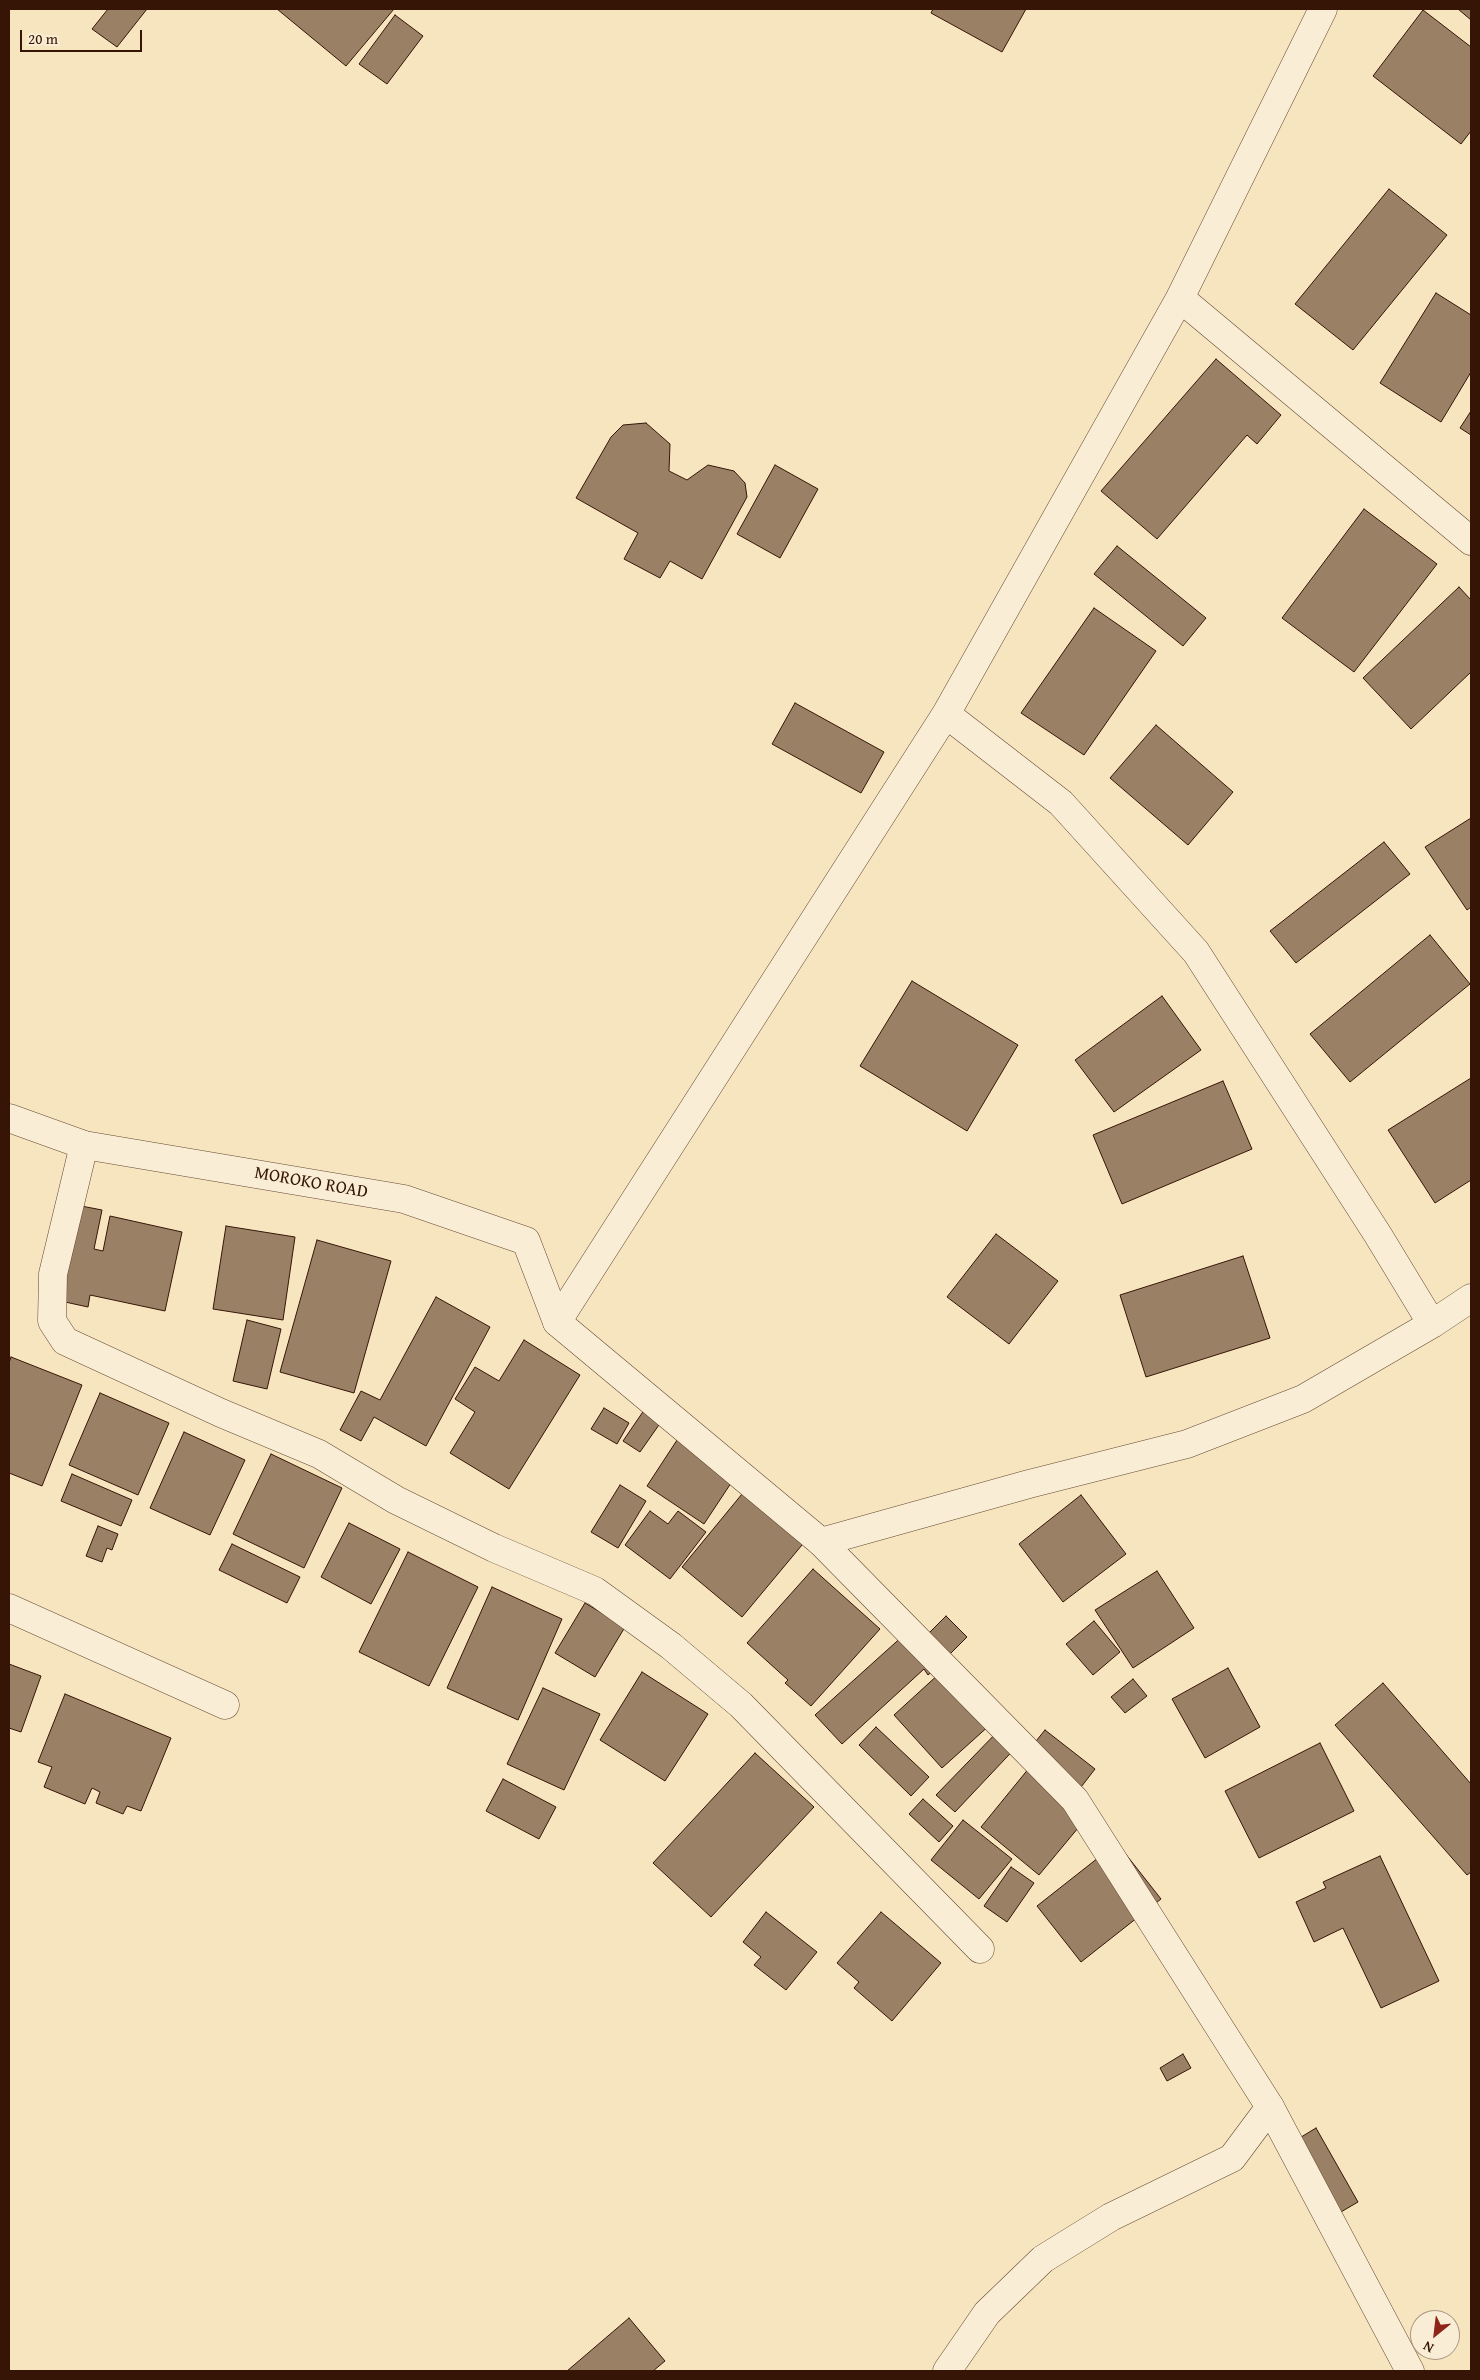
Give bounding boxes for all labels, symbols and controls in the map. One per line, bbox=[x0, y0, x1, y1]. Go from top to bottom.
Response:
scale bar bbox=[22, 20, 145, 52]
text: 20 m bbox=[28, 28, 58, 49]
street label: MOROKO ROAD bbox=[253, 1162, 369, 1204]
north arrow bbox=[1410, 2310, 1460, 2360]
text: N bbox=[1419, 2336, 1437, 2358]

